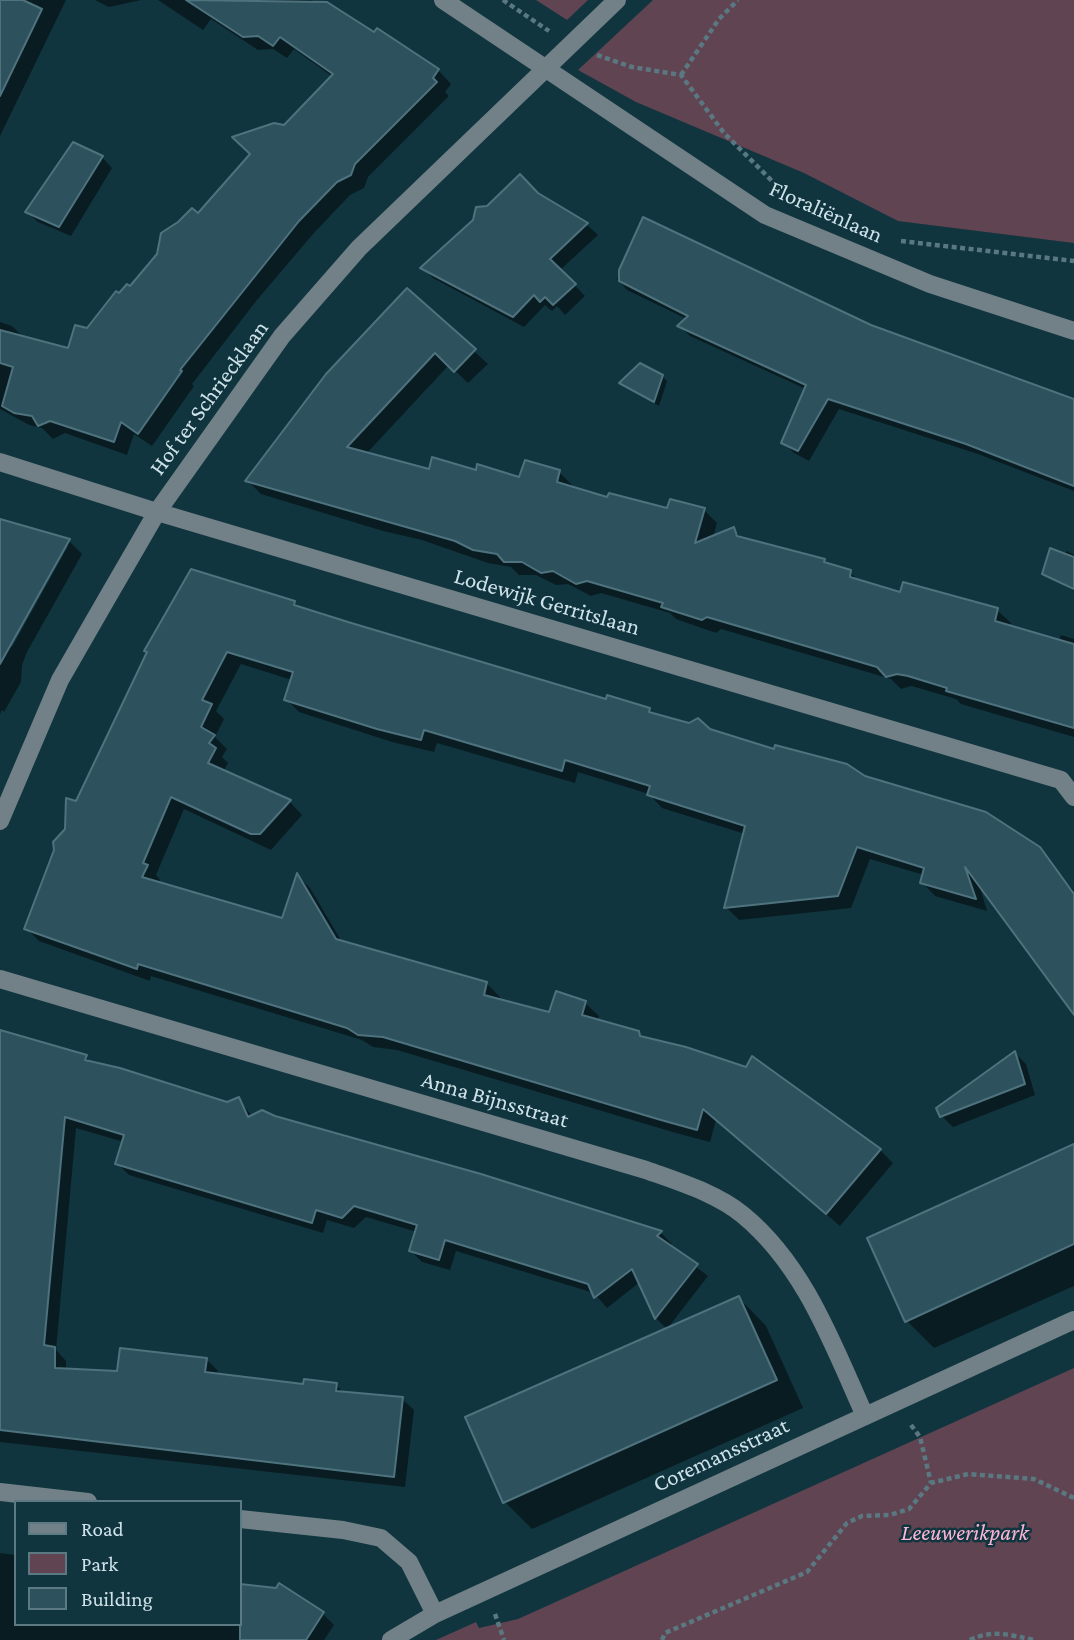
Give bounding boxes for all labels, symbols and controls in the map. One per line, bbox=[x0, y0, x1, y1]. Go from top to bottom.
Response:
street label: Floraliënlaan bbox=[765, 175, 887, 249]
street label: Hof ter Schriecklaan bbox=[144, 315, 274, 481]
street label: Lodewijk Gerritslaan bbox=[451, 562, 643, 642]
street label: Anna Bijnsstraat bbox=[418, 1066, 572, 1134]
street label: Coremansstraat bbox=[649, 1412, 793, 1498]
legend bbox=[14, 1500, 242, 1626]
text: Road bbox=[81, 1517, 124, 1541]
park label: Leeuwerikpark bbox=[901, 1519, 1029, 1547]
text: Park bbox=[81, 1552, 118, 1576]
text: Building bbox=[81, 1587, 153, 1611]

